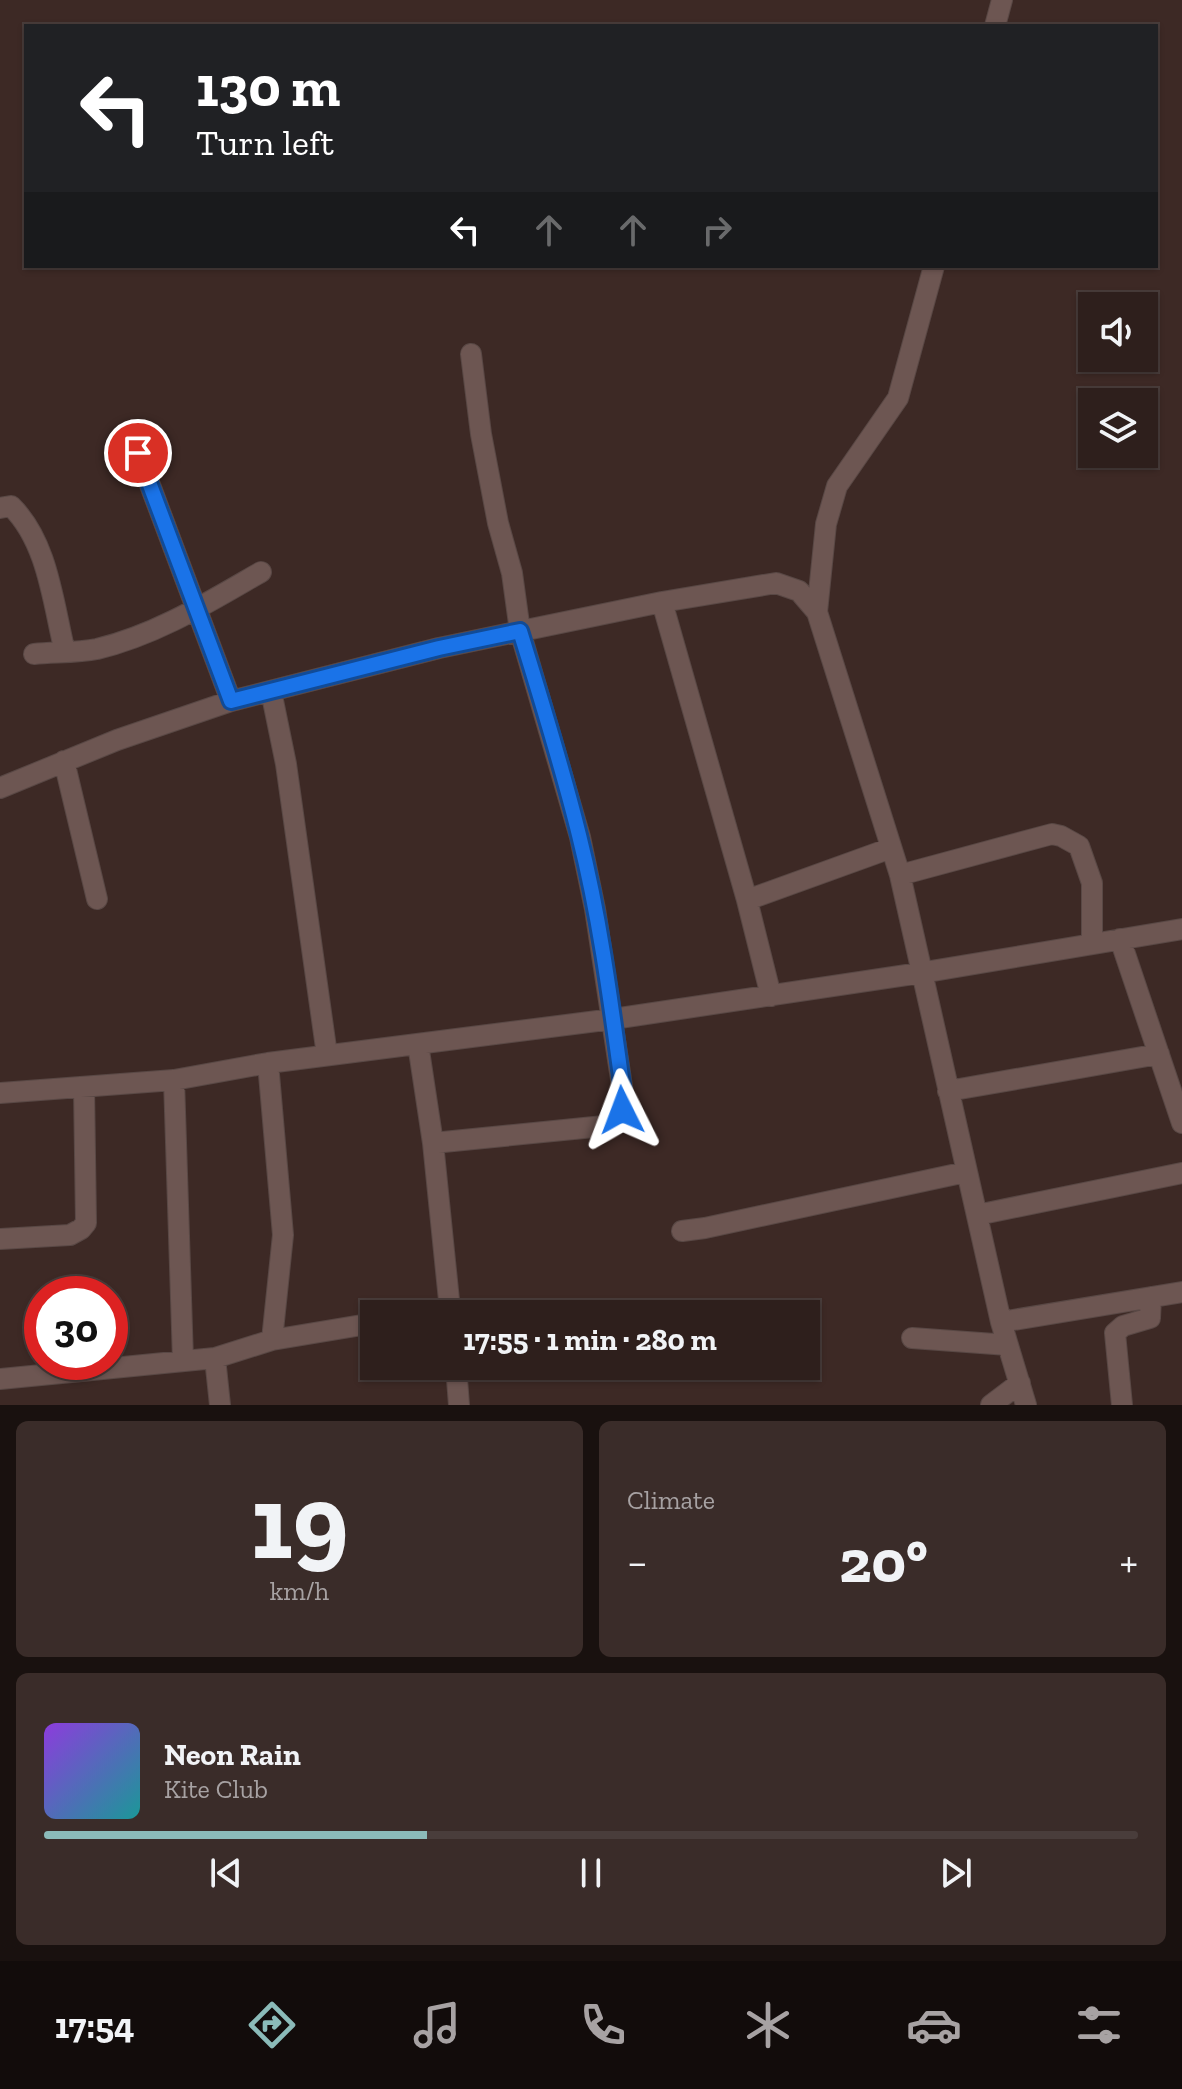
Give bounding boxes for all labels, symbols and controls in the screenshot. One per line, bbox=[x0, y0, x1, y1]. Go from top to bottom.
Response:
text: 130 m bbox=[196, 53, 340, 120]
icon: left bbox=[64, 56, 168, 160]
text: Turn left bbox=[196, 121, 334, 164]
icon: left bbox=[443, 208, 487, 252]
icon: ahead bbox=[527, 208, 571, 252]
icon: ahead bbox=[611, 208, 655, 252]
icon: right bbox=[695, 208, 739, 252]
map controls bbox=[1078, 292, 1158, 468]
button: sound bbox=[1078, 292, 1158, 372]
button: layers bbox=[1078, 388, 1158, 468]
pin bbox=[104, 419, 172, 487]
icon: arrive bbox=[116, 431, 160, 475]
position arrow bbox=[580, 1068, 664, 1152]
speed limit sign: 30 bbox=[24, 1276, 128, 1380]
text: 17:55 · 1 min · 280 m bbox=[463, 1322, 717, 1358]
text: 19 bbox=[251, 1460, 348, 1585]
text: Climate bbox=[627, 1484, 715, 1516]
text: 20° bbox=[839, 1525, 928, 1597]
text: − bbox=[627, 1535, 648, 1588]
text: + bbox=[1119, 1535, 1138, 1588]
text: km/h bbox=[270, 1575, 329, 1607]
text: Neon Rain bbox=[164, 1737, 301, 1773]
text: Kite Club bbox=[164, 1773, 268, 1805]
icon: previous bbox=[204, 1851, 248, 1895]
icon: pause bbox=[569, 1851, 613, 1895]
icon: next bbox=[934, 1851, 978, 1895]
icon: directions bbox=[244, 1997, 300, 2053]
icon: music bbox=[409, 1997, 465, 2053]
icon: phone bbox=[575, 1997, 631, 2053]
icon: climate bbox=[740, 1997, 796, 2053]
icon: car bbox=[906, 1997, 962, 2053]
icon: filters bbox=[1071, 1997, 1127, 2053]
text: 17:54 bbox=[55, 2004, 135, 2047]

